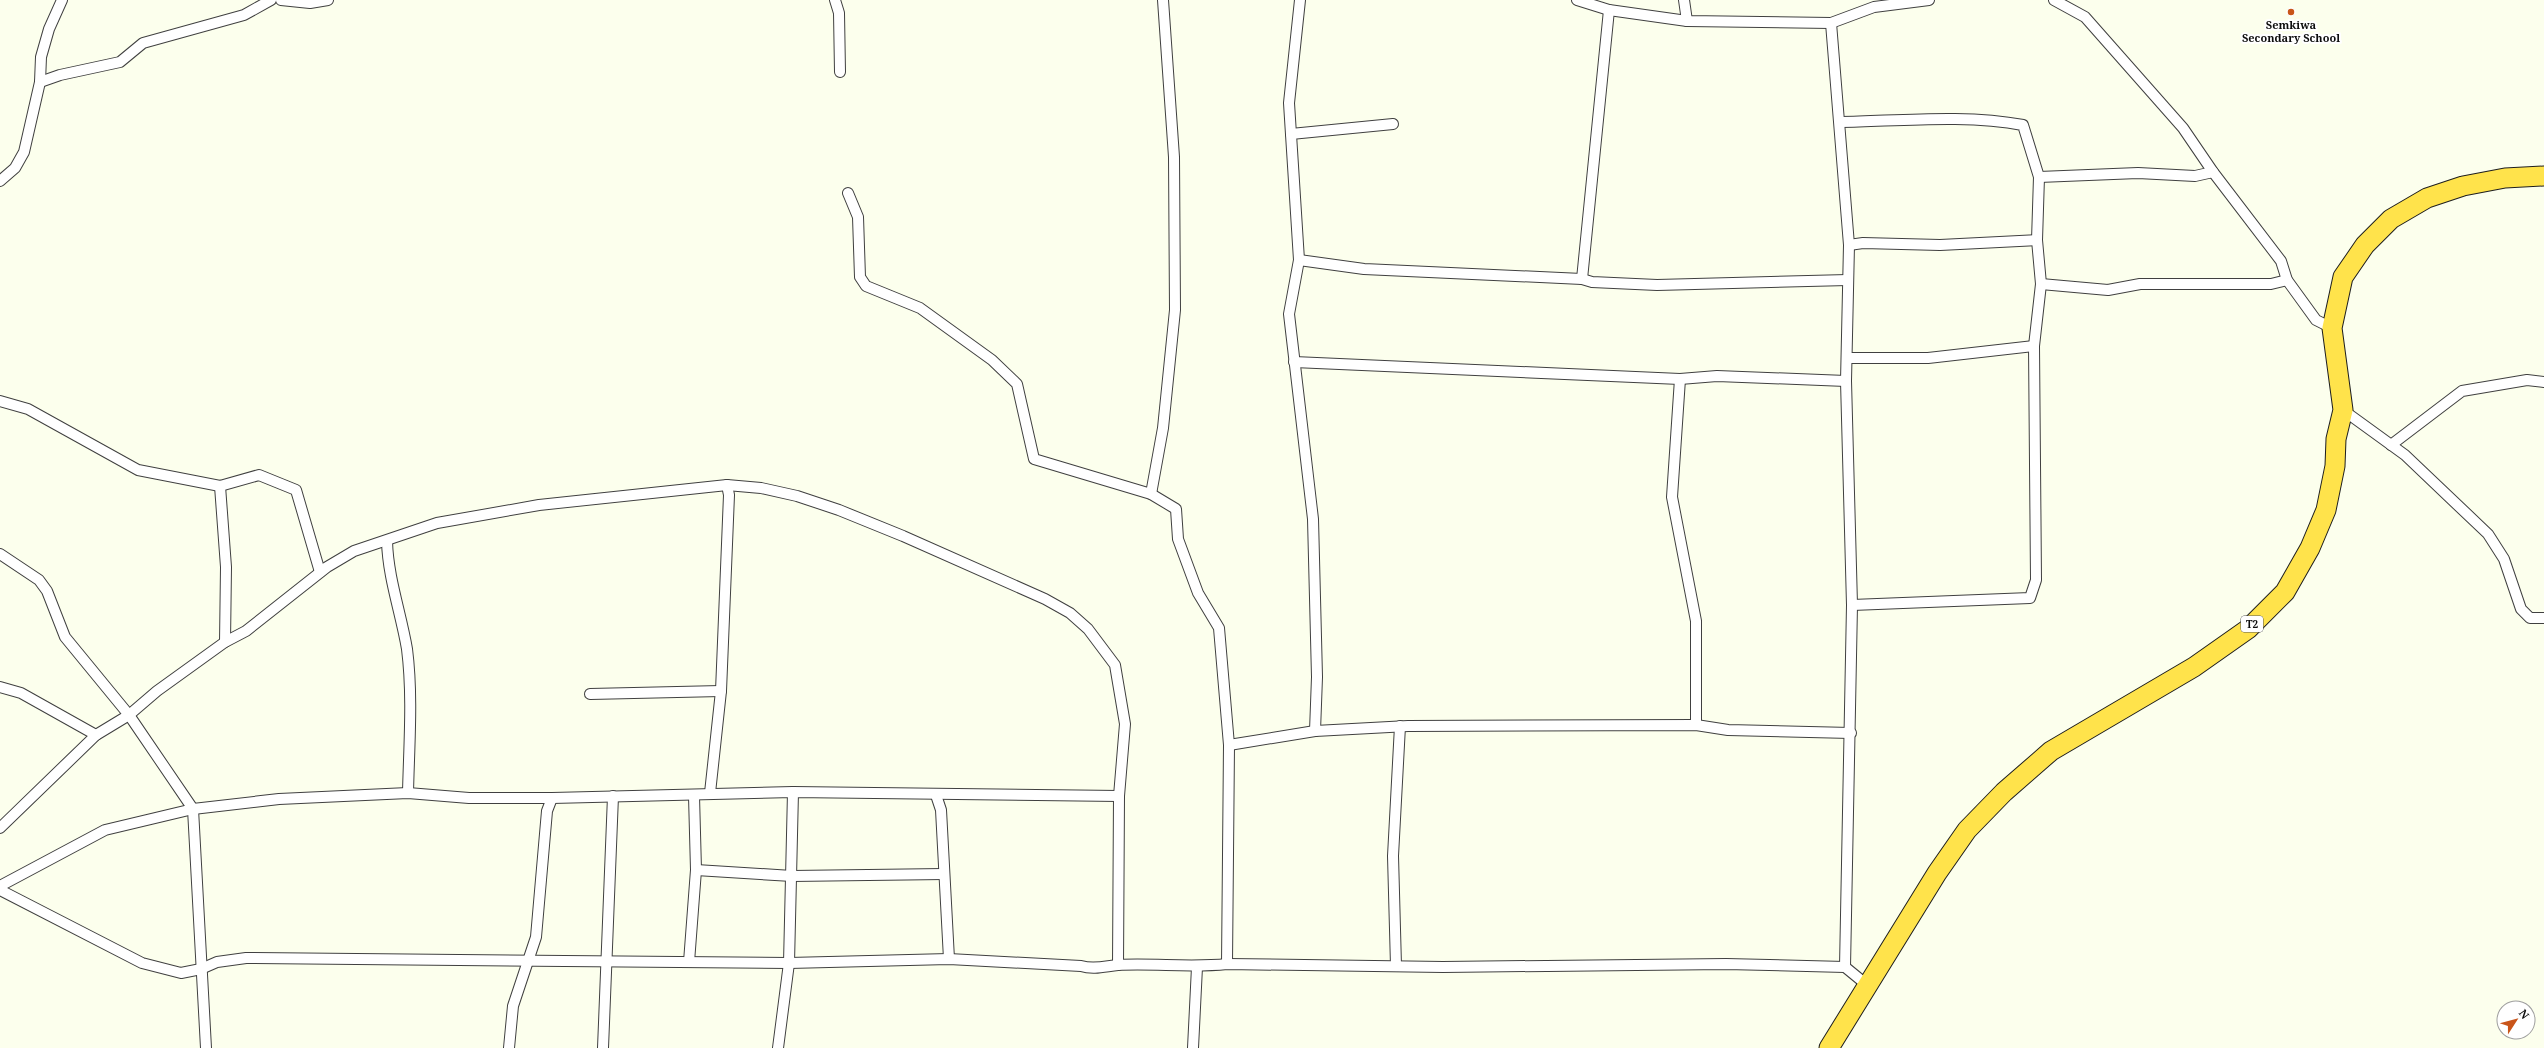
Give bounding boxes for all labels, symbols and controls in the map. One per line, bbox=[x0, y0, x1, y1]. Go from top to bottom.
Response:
marker: Semkiwa Secondary School bbox=[2286, 7, 2296, 17]
place label: Semkiwa Secondary School bbox=[2242, 17, 2340, 45]
road number: T2 bbox=[2241, 616, 2263, 632]
north arrow bbox=[2496, 1000, 2536, 1040]
text: N bbox=[2516, 1006, 2533, 1022]

